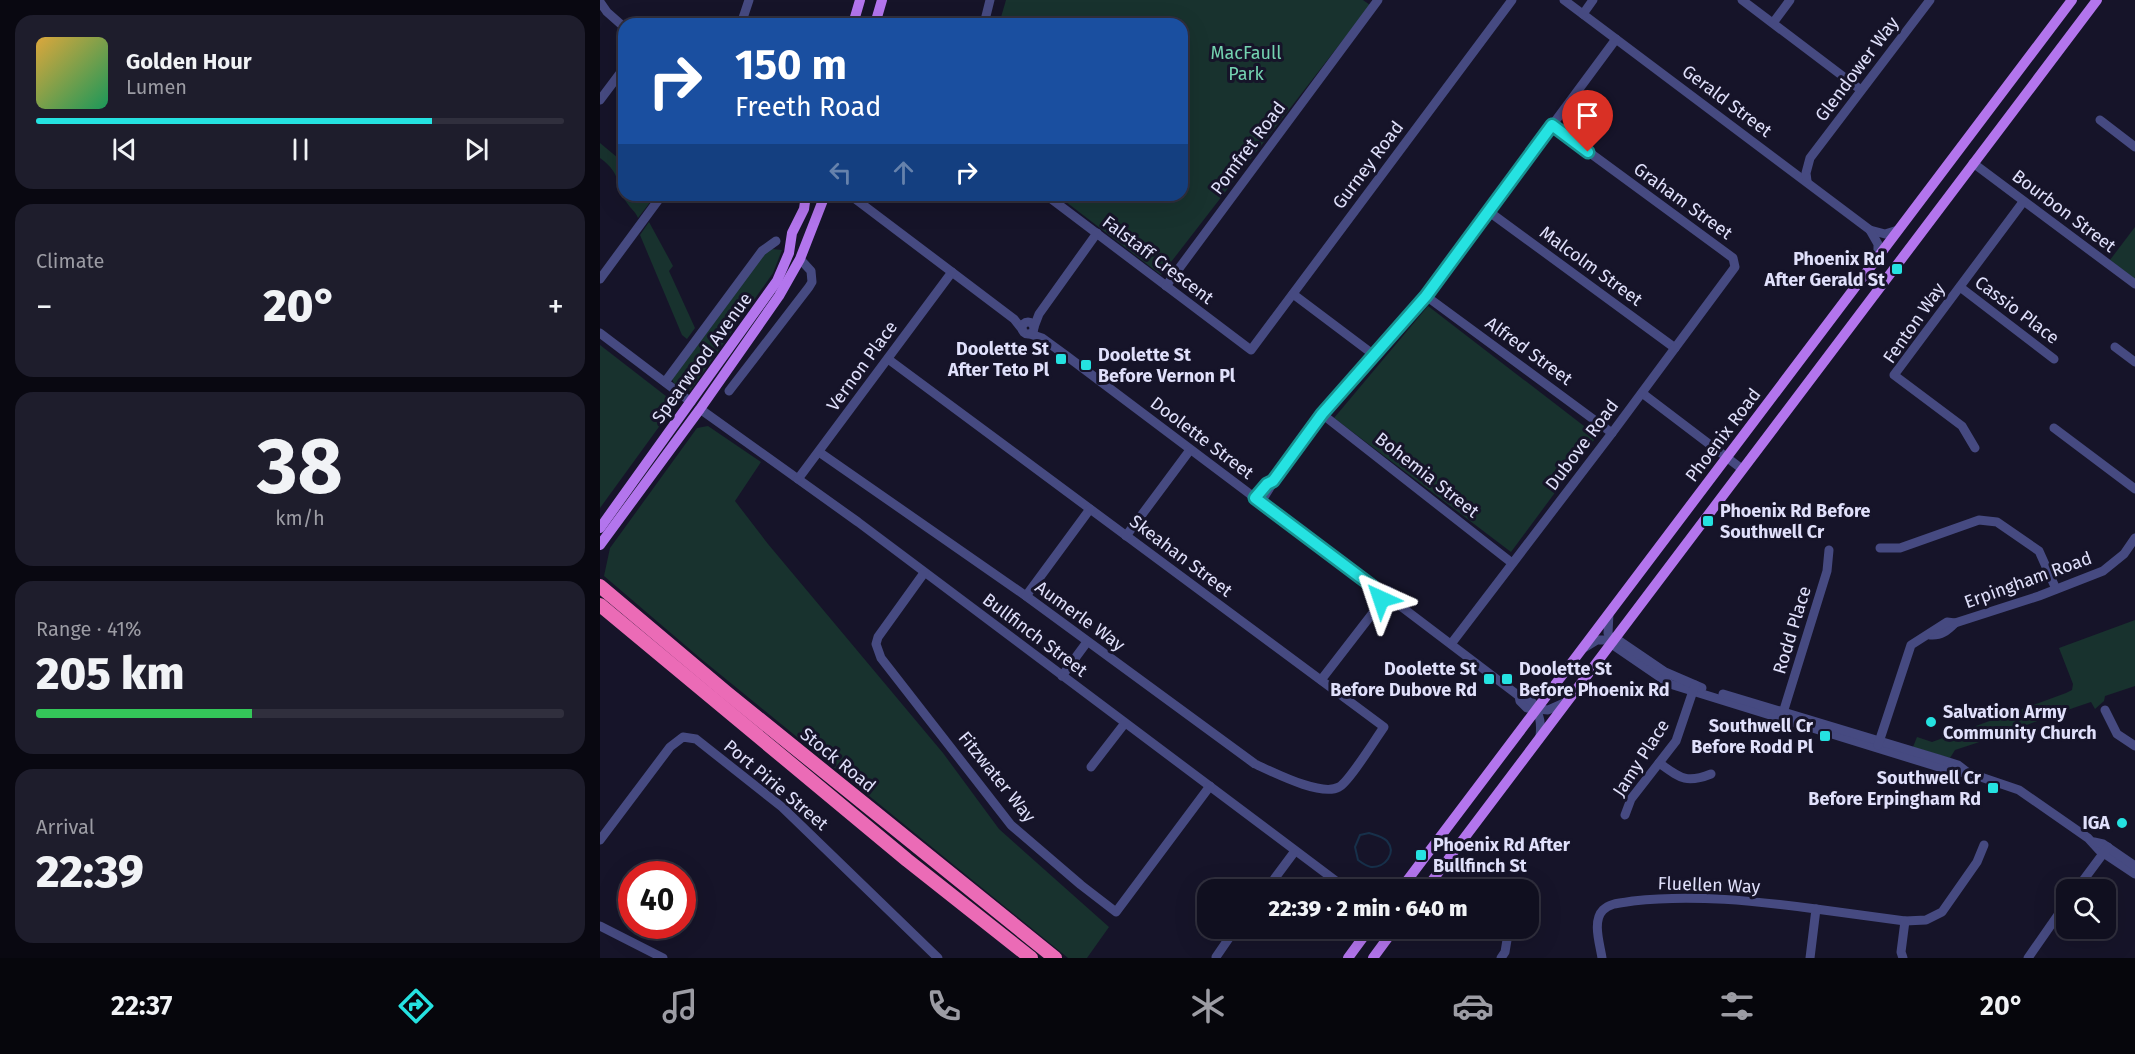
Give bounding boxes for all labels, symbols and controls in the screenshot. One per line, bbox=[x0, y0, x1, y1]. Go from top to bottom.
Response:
street label: Glendower Way bbox=[1811, 12, 1904, 126]
text: 150 m bbox=[735, 40, 847, 90]
icon: right bbox=[636, 42, 714, 120]
park label: MacFaull Park bbox=[1211, 42, 1281, 85]
text: Golden Hour bbox=[126, 48, 252, 75]
street label: Gerald Street bbox=[1678, 60, 1777, 142]
text: Lumen bbox=[126, 75, 187, 99]
pin bbox=[1562, 90, 1613, 152]
text: Freeth Road bbox=[735, 91, 881, 123]
street label: Pomfret Road bbox=[1206, 97, 1290, 199]
icon: arrive bbox=[1571, 99, 1604, 132]
street label: Gurney Road bbox=[1328, 117, 1408, 213]
icon: previous bbox=[108, 133, 141, 166]
icon: pause bbox=[284, 133, 317, 166]
icon: next bbox=[460, 133, 493, 166]
icon: left bbox=[824, 156, 857, 189]
icon: ahead bbox=[887, 156, 920, 189]
icon: right bbox=[950, 156, 983, 189]
street label: Graham Street bbox=[1629, 158, 1737, 245]
street label: Bourbon Street bbox=[2008, 165, 2121, 257]
street label: Falstaff Crescent bbox=[1098, 211, 1218, 309]
street label: Malcolm Street bbox=[1535, 221, 1647, 311]
place label: Phoenix Rd After Gerald St bbox=[1764, 248, 1886, 291]
text: Climate bbox=[36, 249, 104, 273]
marker: Phoenix Rd After Gerald St bbox=[1890, 262, 1904, 276]
street label: Cassio Place bbox=[1971, 271, 2063, 349]
street label: Fenton Way bbox=[1878, 278, 1950, 368]
text: 20° bbox=[263, 279, 337, 333]
text: − bbox=[36, 287, 53, 327]
text: + bbox=[548, 287, 564, 327]
street label: Spearwood Avenue bbox=[647, 288, 757, 428]
street label: Alfred Street bbox=[1481, 312, 1577, 390]
street label: Vernon Place bbox=[822, 317, 902, 415]
place label: Doolette St After Teto Pl bbox=[947, 338, 1050, 381]
place label: Doolette St Before Vernon Pl bbox=[1098, 344, 1236, 387]
marker: Doolette St After Teto Pl bbox=[1054, 352, 1068, 366]
marker: Doolette St Before Vernon Pl bbox=[1079, 358, 1093, 372]
street label: Phoenix Road bbox=[1681, 384, 1765, 486]
street label: Doolette Street bbox=[1146, 392, 1258, 484]
street label: Dubove Road bbox=[1541, 395, 1623, 495]
text: 38 bbox=[257, 420, 343, 514]
street label: Bohemia Street bbox=[1371, 428, 1484, 523]
place label: Phoenix Rd Before Southwell Cr bbox=[1720, 500, 1871, 543]
text: km/h bbox=[275, 506, 325, 530]
street label: Skeahan Street bbox=[1125, 510, 1237, 602]
marker: Phoenix Rd Before Southwell Cr bbox=[1701, 514, 1715, 528]
street label: Erpingham Road bbox=[1961, 547, 2095, 613]
position arrow bbox=[1349, 567, 1413, 631]
street label: Aumerle Way bbox=[1031, 576, 1129, 656]
street label: Rodd Place bbox=[1768, 583, 1816, 677]
street label: Bullfinch Street bbox=[978, 588, 1092, 682]
text: Range · 41% bbox=[36, 617, 142, 641]
text: 205 km bbox=[36, 647, 184, 701]
place label: Doolette St Before Dubove Rd bbox=[1330, 658, 1478, 701]
place label: Doolette St Before Phoenix Rd bbox=[1519, 658, 1670, 701]
marker: Doolette St Before Dubove Rd bbox=[1482, 672, 1496, 686]
marker: Doolette St Before Phoenix Rd bbox=[1500, 672, 1514, 686]
place label: Salvation Army Community Church bbox=[1943, 701, 2097, 744]
street label: Jamy Place bbox=[1608, 715, 1674, 801]
place label: Southwell Cr Before Rodd Pl bbox=[1691, 715, 1814, 758]
marker: Salvation Army Community Church bbox=[1924, 715, 1938, 729]
street label: Stock Road bbox=[796, 723, 880, 797]
street label: Fitzwater Way bbox=[954, 727, 1040, 827]
marker: Southwell Cr Before Rodd Pl bbox=[1818, 729, 1832, 743]
street label: Port Pirie Street bbox=[719, 735, 833, 835]
place label: Southwell Cr Before Erpingham Rd bbox=[1808, 767, 1982, 810]
marker: Southwell Cr Before Erpingham Rd bbox=[1986, 781, 2000, 795]
place label: IGA bbox=[2082, 812, 2110, 834]
text: Arrival bbox=[36, 815, 95, 839]
marker: IGA bbox=[2115, 816, 2129, 830]
place label: Phoenix Rd After Bullfinch St bbox=[1433, 834, 1571, 877]
text: 22:39 bbox=[36, 845, 144, 899]
marker: Phoenix Rd After Bullfinch St bbox=[1414, 848, 1428, 862]
speed limit sign: 40 bbox=[618, 861, 696, 939]
street label: Fluellen Way bbox=[1657, 872, 1761, 898]
map controls bbox=[2056, 879, 2116, 939]
button: search bbox=[2056, 879, 2116, 939]
text: 22:39 · 2 min · 640 m bbox=[1269, 895, 1467, 922]
icon: directions bbox=[395, 985, 437, 1027]
icon: music bbox=[659, 985, 701, 1027]
icon: phone bbox=[923, 985, 965, 1027]
icon: climate bbox=[1187, 985, 1229, 1027]
icon: car bbox=[1452, 985, 1494, 1027]
icon: filters bbox=[1716, 985, 1758, 1027]
text: 22:37 bbox=[111, 990, 172, 1022]
text: 20° bbox=[1980, 990, 2024, 1022]

